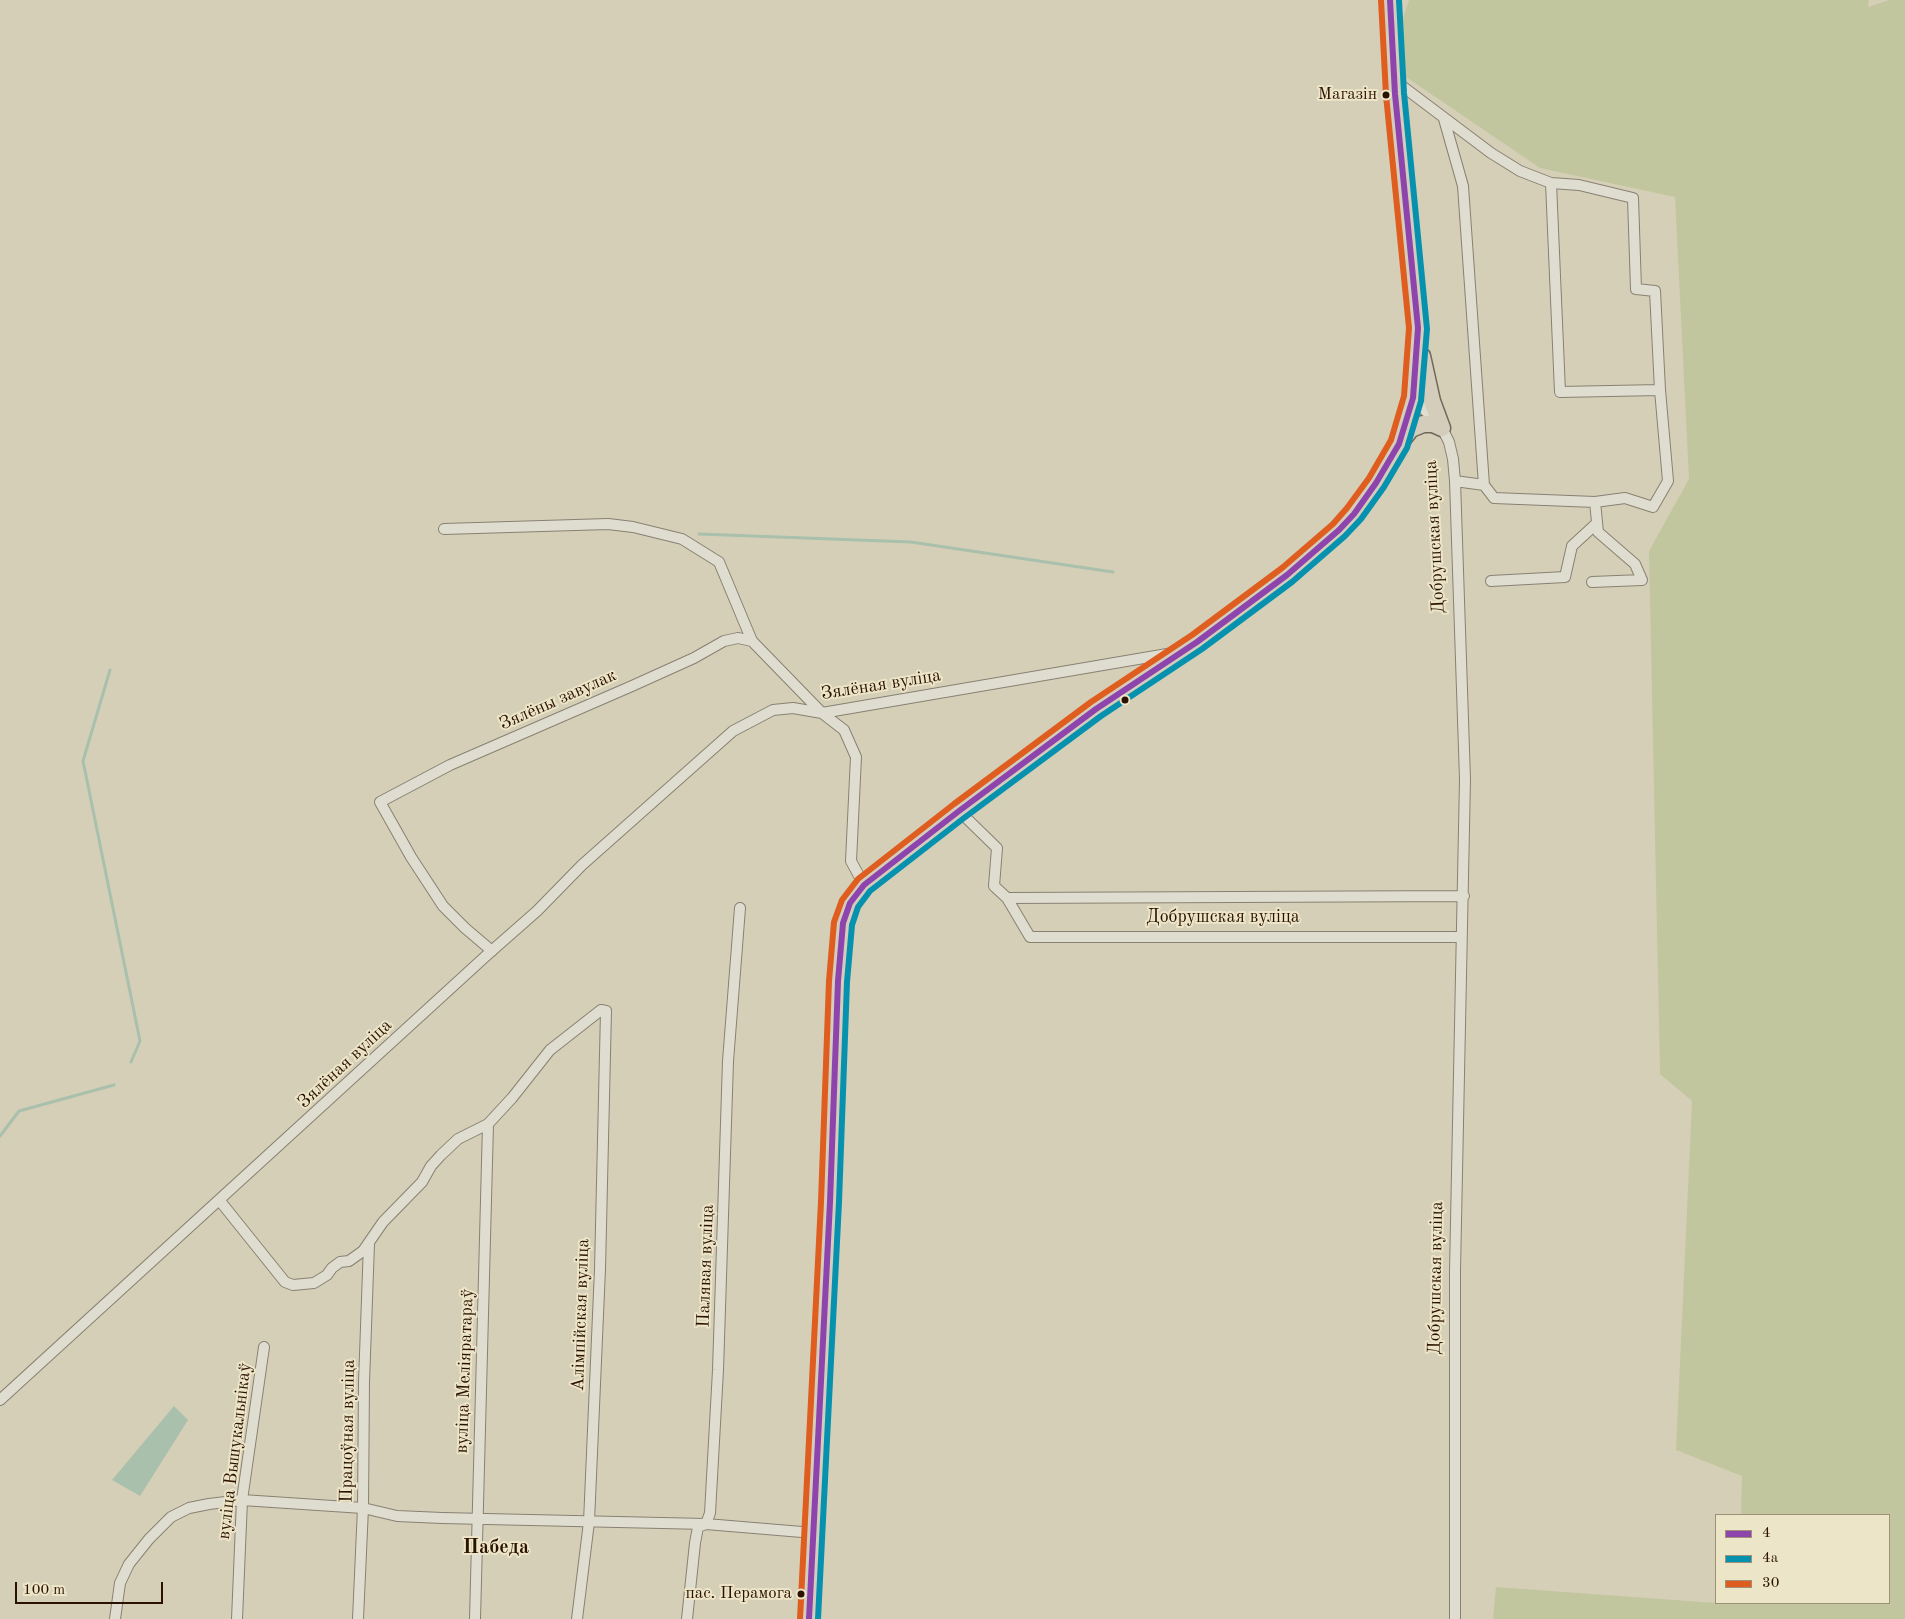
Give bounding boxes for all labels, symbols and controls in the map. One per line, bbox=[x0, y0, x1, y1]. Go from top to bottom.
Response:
place label: Магазін bbox=[1318, 85, 1377, 105]
marker: Магазін bbox=[1381, 90, 1391, 100]
street label: Добрушская вуліца bbox=[1420, 460, 1450, 614]
street label: Зялёны завулак bbox=[496, 665, 620, 735]
street label: Зялёная вуліца bbox=[820, 665, 942, 705]
unlabelled marker bbox=[1120, 695, 1130, 705]
street label: Добрушская вуліца bbox=[1146, 906, 1300, 928]
street label: Зялёная вуліца bbox=[293, 1015, 397, 1113]
street label: Добрушская вуліца bbox=[1424, 1201, 1448, 1355]
street label: Палявая вуліца bbox=[693, 1204, 719, 1328]
street label: Алімпійская вуліца bbox=[568, 1238, 594, 1392]
street label: вуліца Меліяратараў bbox=[451, 1288, 479, 1454]
street label: Працоўная вуліца bbox=[336, 1359, 360, 1503]
street label: вуліца Вышукальнікаў bbox=[213, 1361, 257, 1541]
legend bbox=[1715, 1514, 1890, 1604]
text: 4 bbox=[1762, 1526, 1771, 1541]
district label: Пабеда bbox=[463, 1536, 529, 1560]
text: 4а bbox=[1762, 1551, 1778, 1566]
scale bar bbox=[18, 1572, 165, 1604]
text: 30 bbox=[1762, 1576, 1779, 1591]
text: 100 m bbox=[23, 1583, 65, 1598]
place label: пас. Перамога bbox=[685, 1584, 792, 1604]
marker: пас. Перамога bbox=[796, 1589, 806, 1599]

